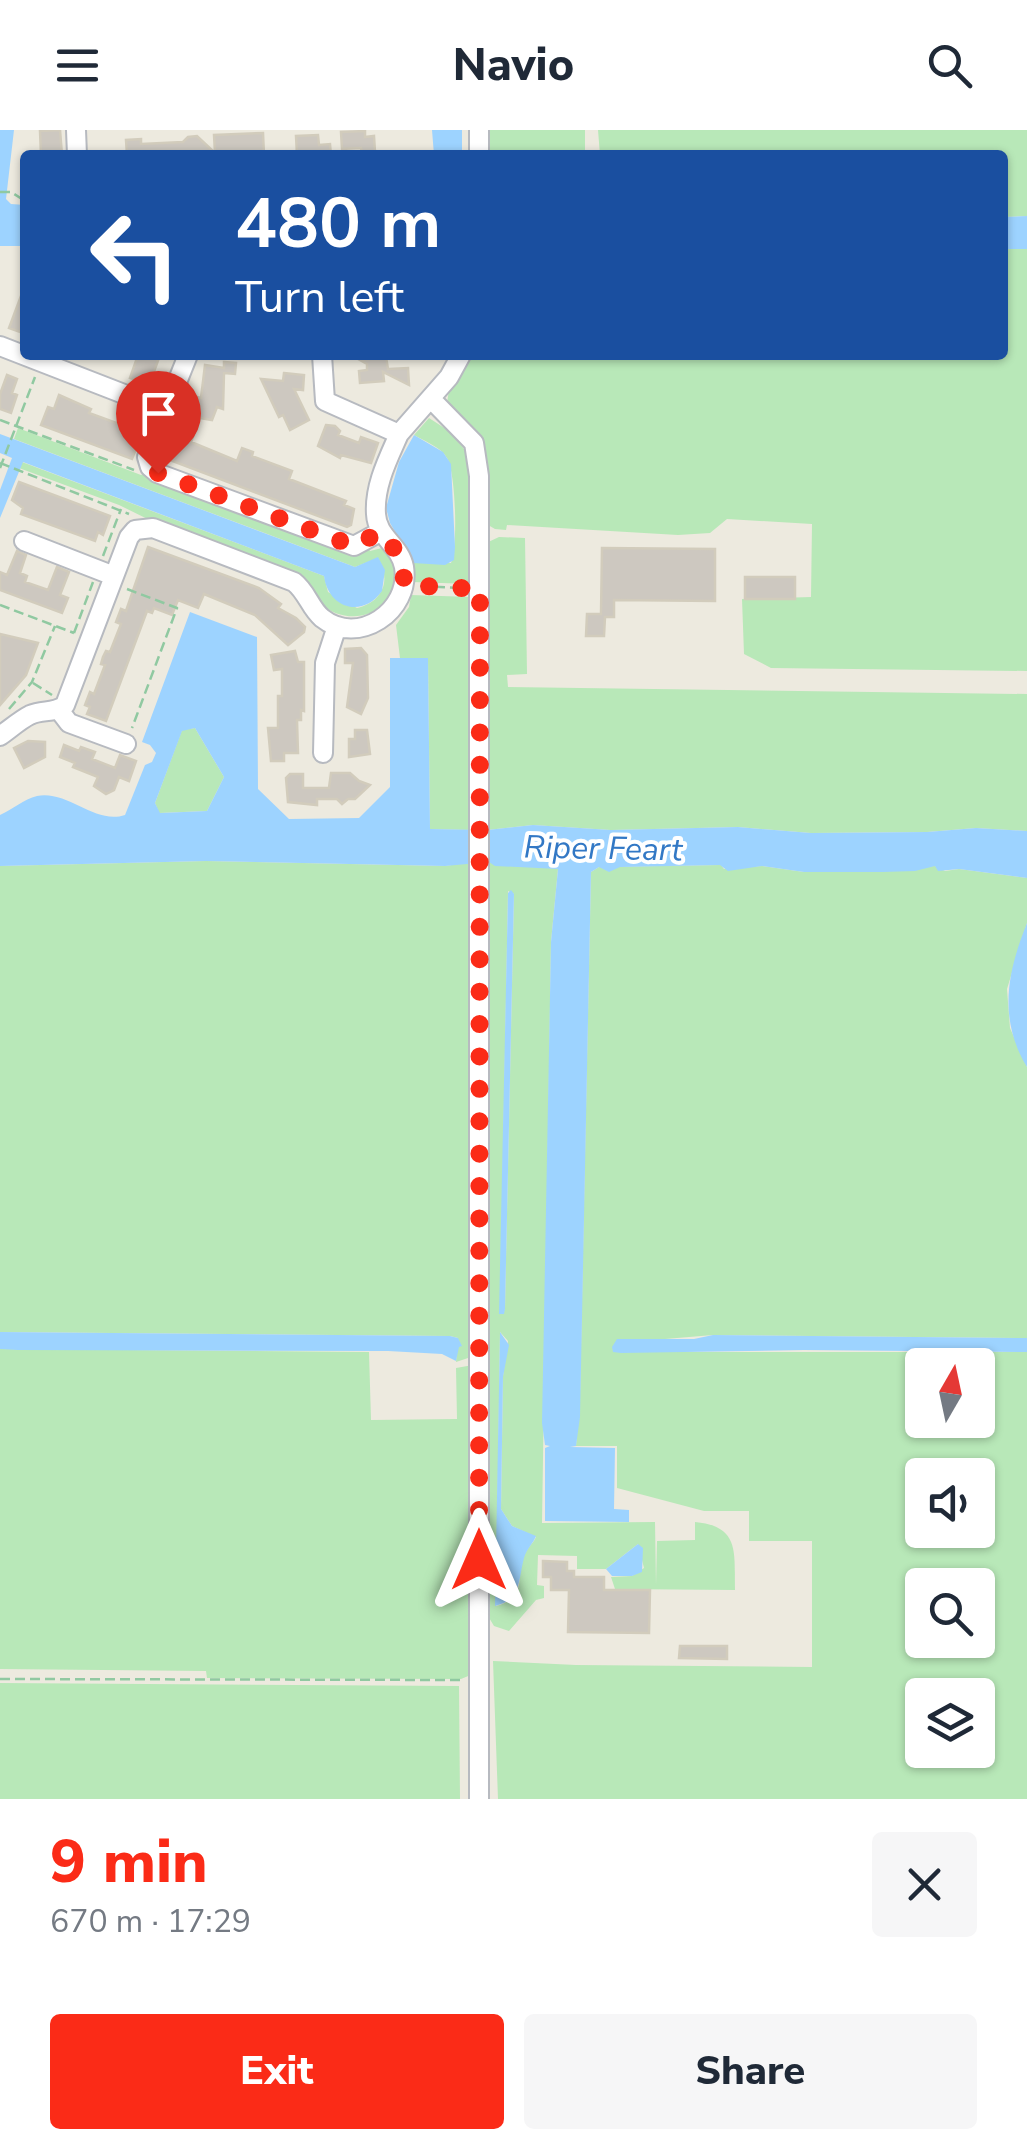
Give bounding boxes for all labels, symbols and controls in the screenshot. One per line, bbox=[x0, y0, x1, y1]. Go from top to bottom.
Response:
text: Navio bbox=[453, 35, 574, 96]
icon: menu bbox=[50, 38, 105, 93]
icon: search bbox=[922, 38, 977, 93]
text: 480 m bbox=[235, 176, 441, 272]
icon: left bbox=[70, 190, 200, 320]
text: Turn left bbox=[235, 267, 404, 328]
pin bbox=[116, 371, 201, 474]
icon: arrive bbox=[131, 386, 186, 441]
water label: Riper Feart bbox=[523, 826, 683, 871]
north arrow bbox=[905, 1348, 995, 1438]
map controls bbox=[905, 1348, 995, 1768]
button: sound bbox=[905, 1458, 995, 1548]
position arrow bbox=[427, 1508, 531, 1612]
button: search bbox=[905, 1568, 995, 1658]
button: layers bbox=[905, 1678, 995, 1768]
text: 9 min bbox=[50, 1821, 208, 1903]
button: close bbox=[872, 1832, 977, 1937]
text: 670 m · 17:29 bbox=[50, 1900, 251, 1943]
button: Exit bbox=[50, 2014, 504, 2129]
button: Share bbox=[524, 2014, 977, 2129]

